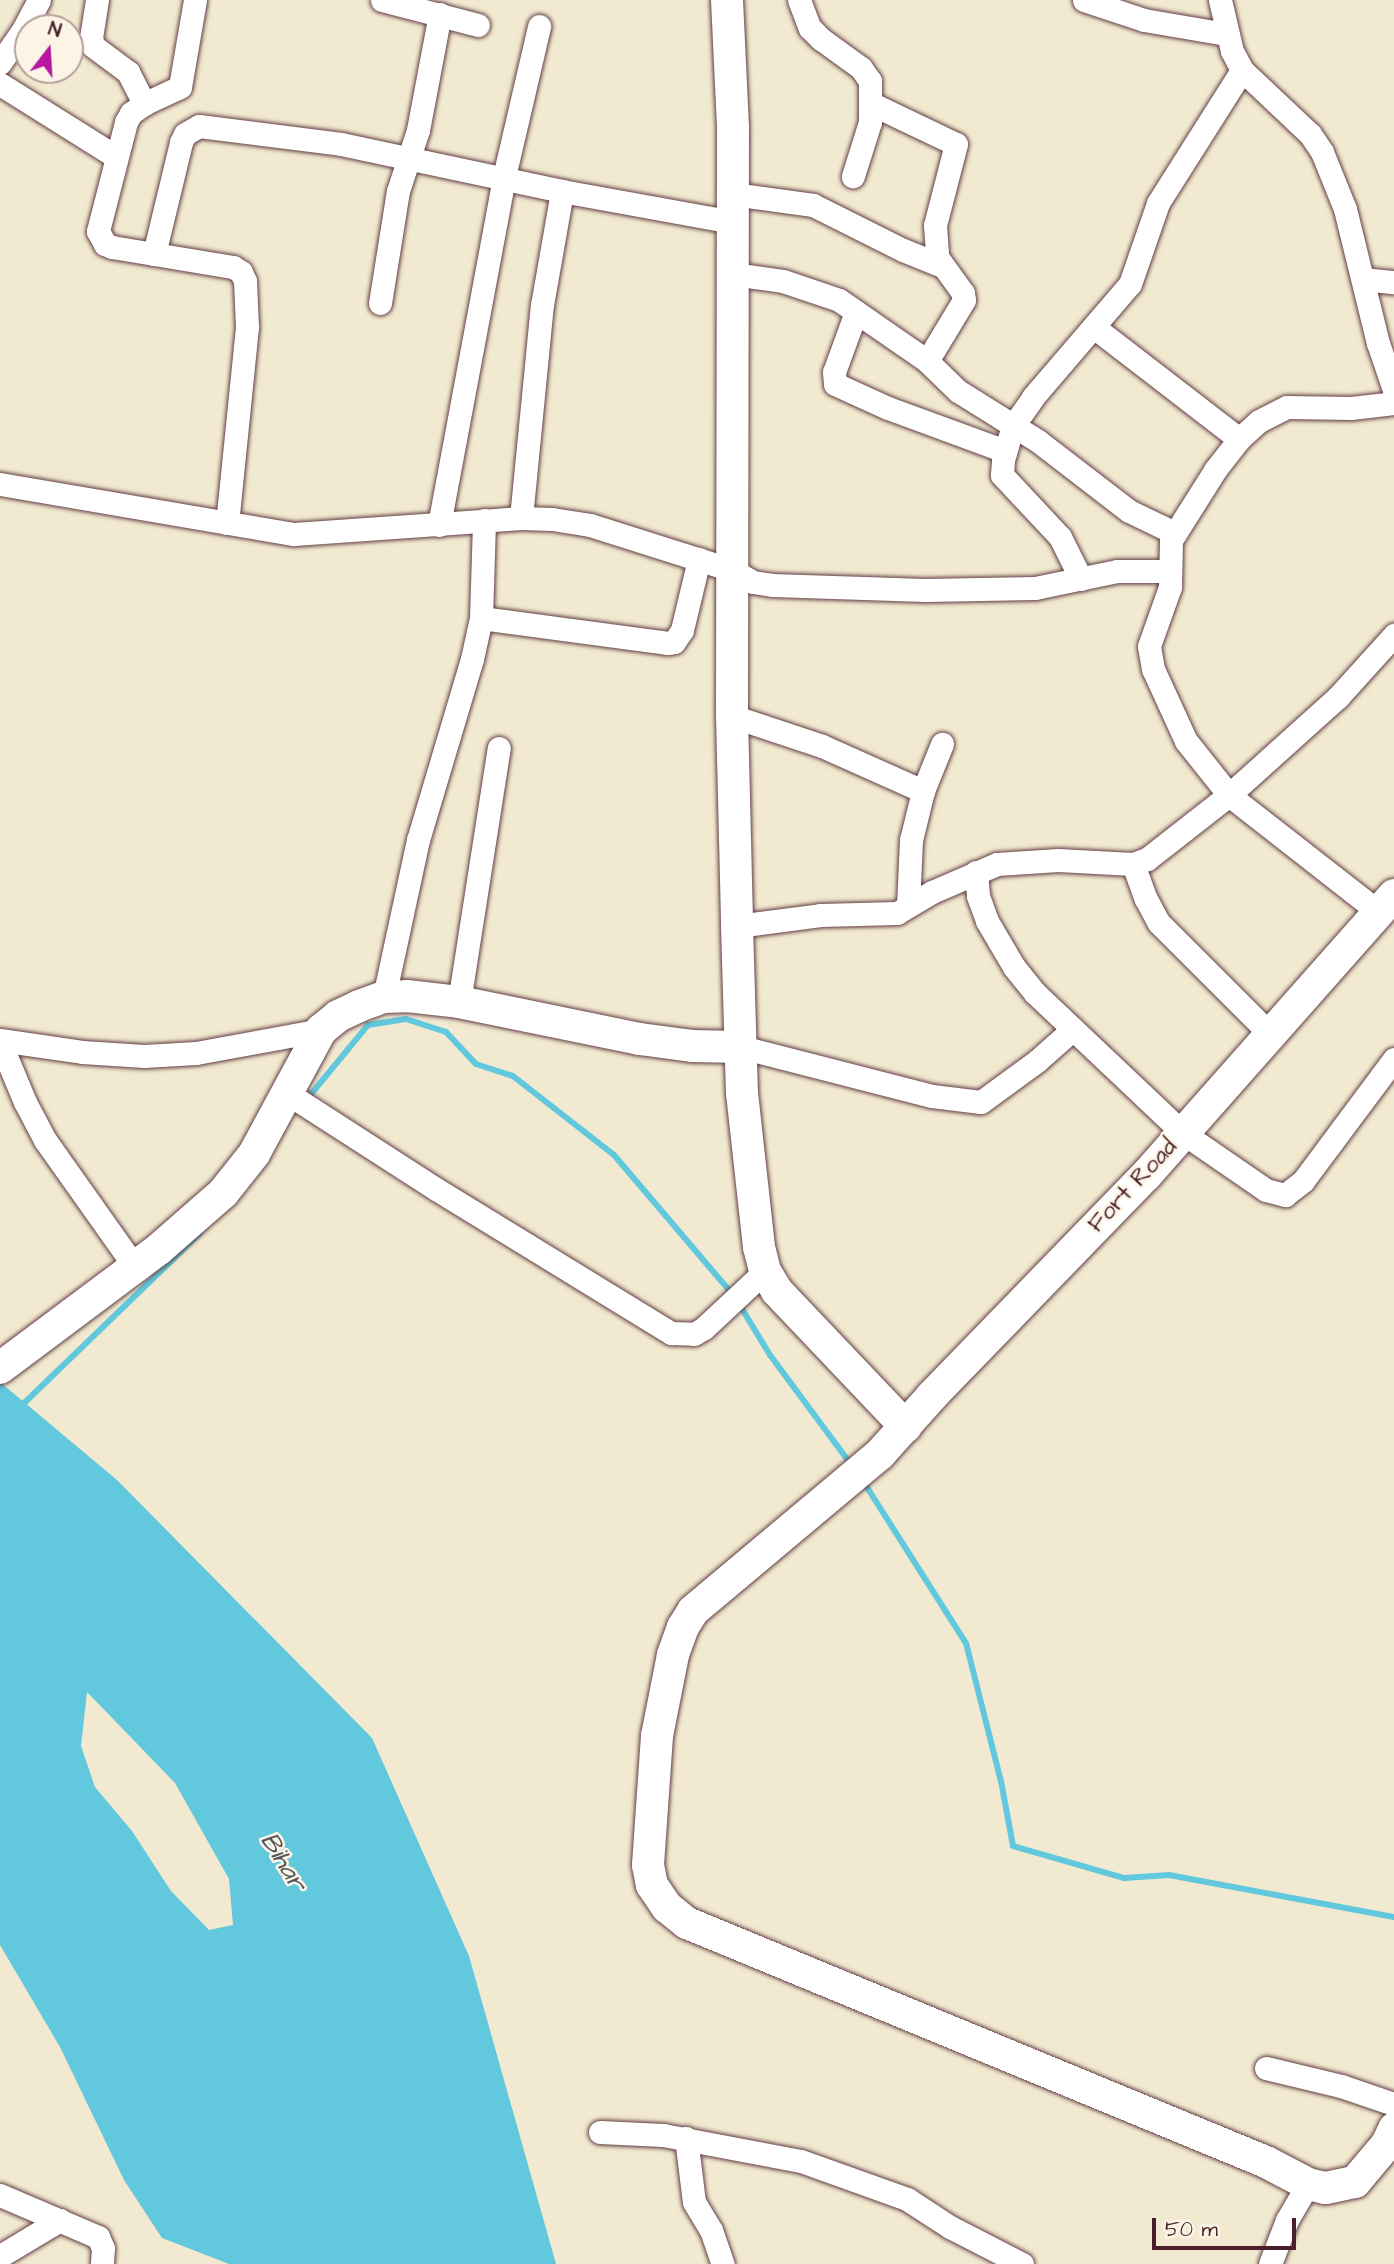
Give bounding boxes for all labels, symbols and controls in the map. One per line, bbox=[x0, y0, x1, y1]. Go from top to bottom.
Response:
north arrow bbox=[14, 14, 84, 84]
text: N bbox=[45, 16, 64, 45]
street label: Fort Road bbox=[1082, 1133, 1184, 1239]
water label: Bihar bbox=[253, 1827, 313, 1897]
scale bar bbox=[1156, 2204, 1300, 2248]
text: 50 m bbox=[1165, 2215, 1218, 2244]

